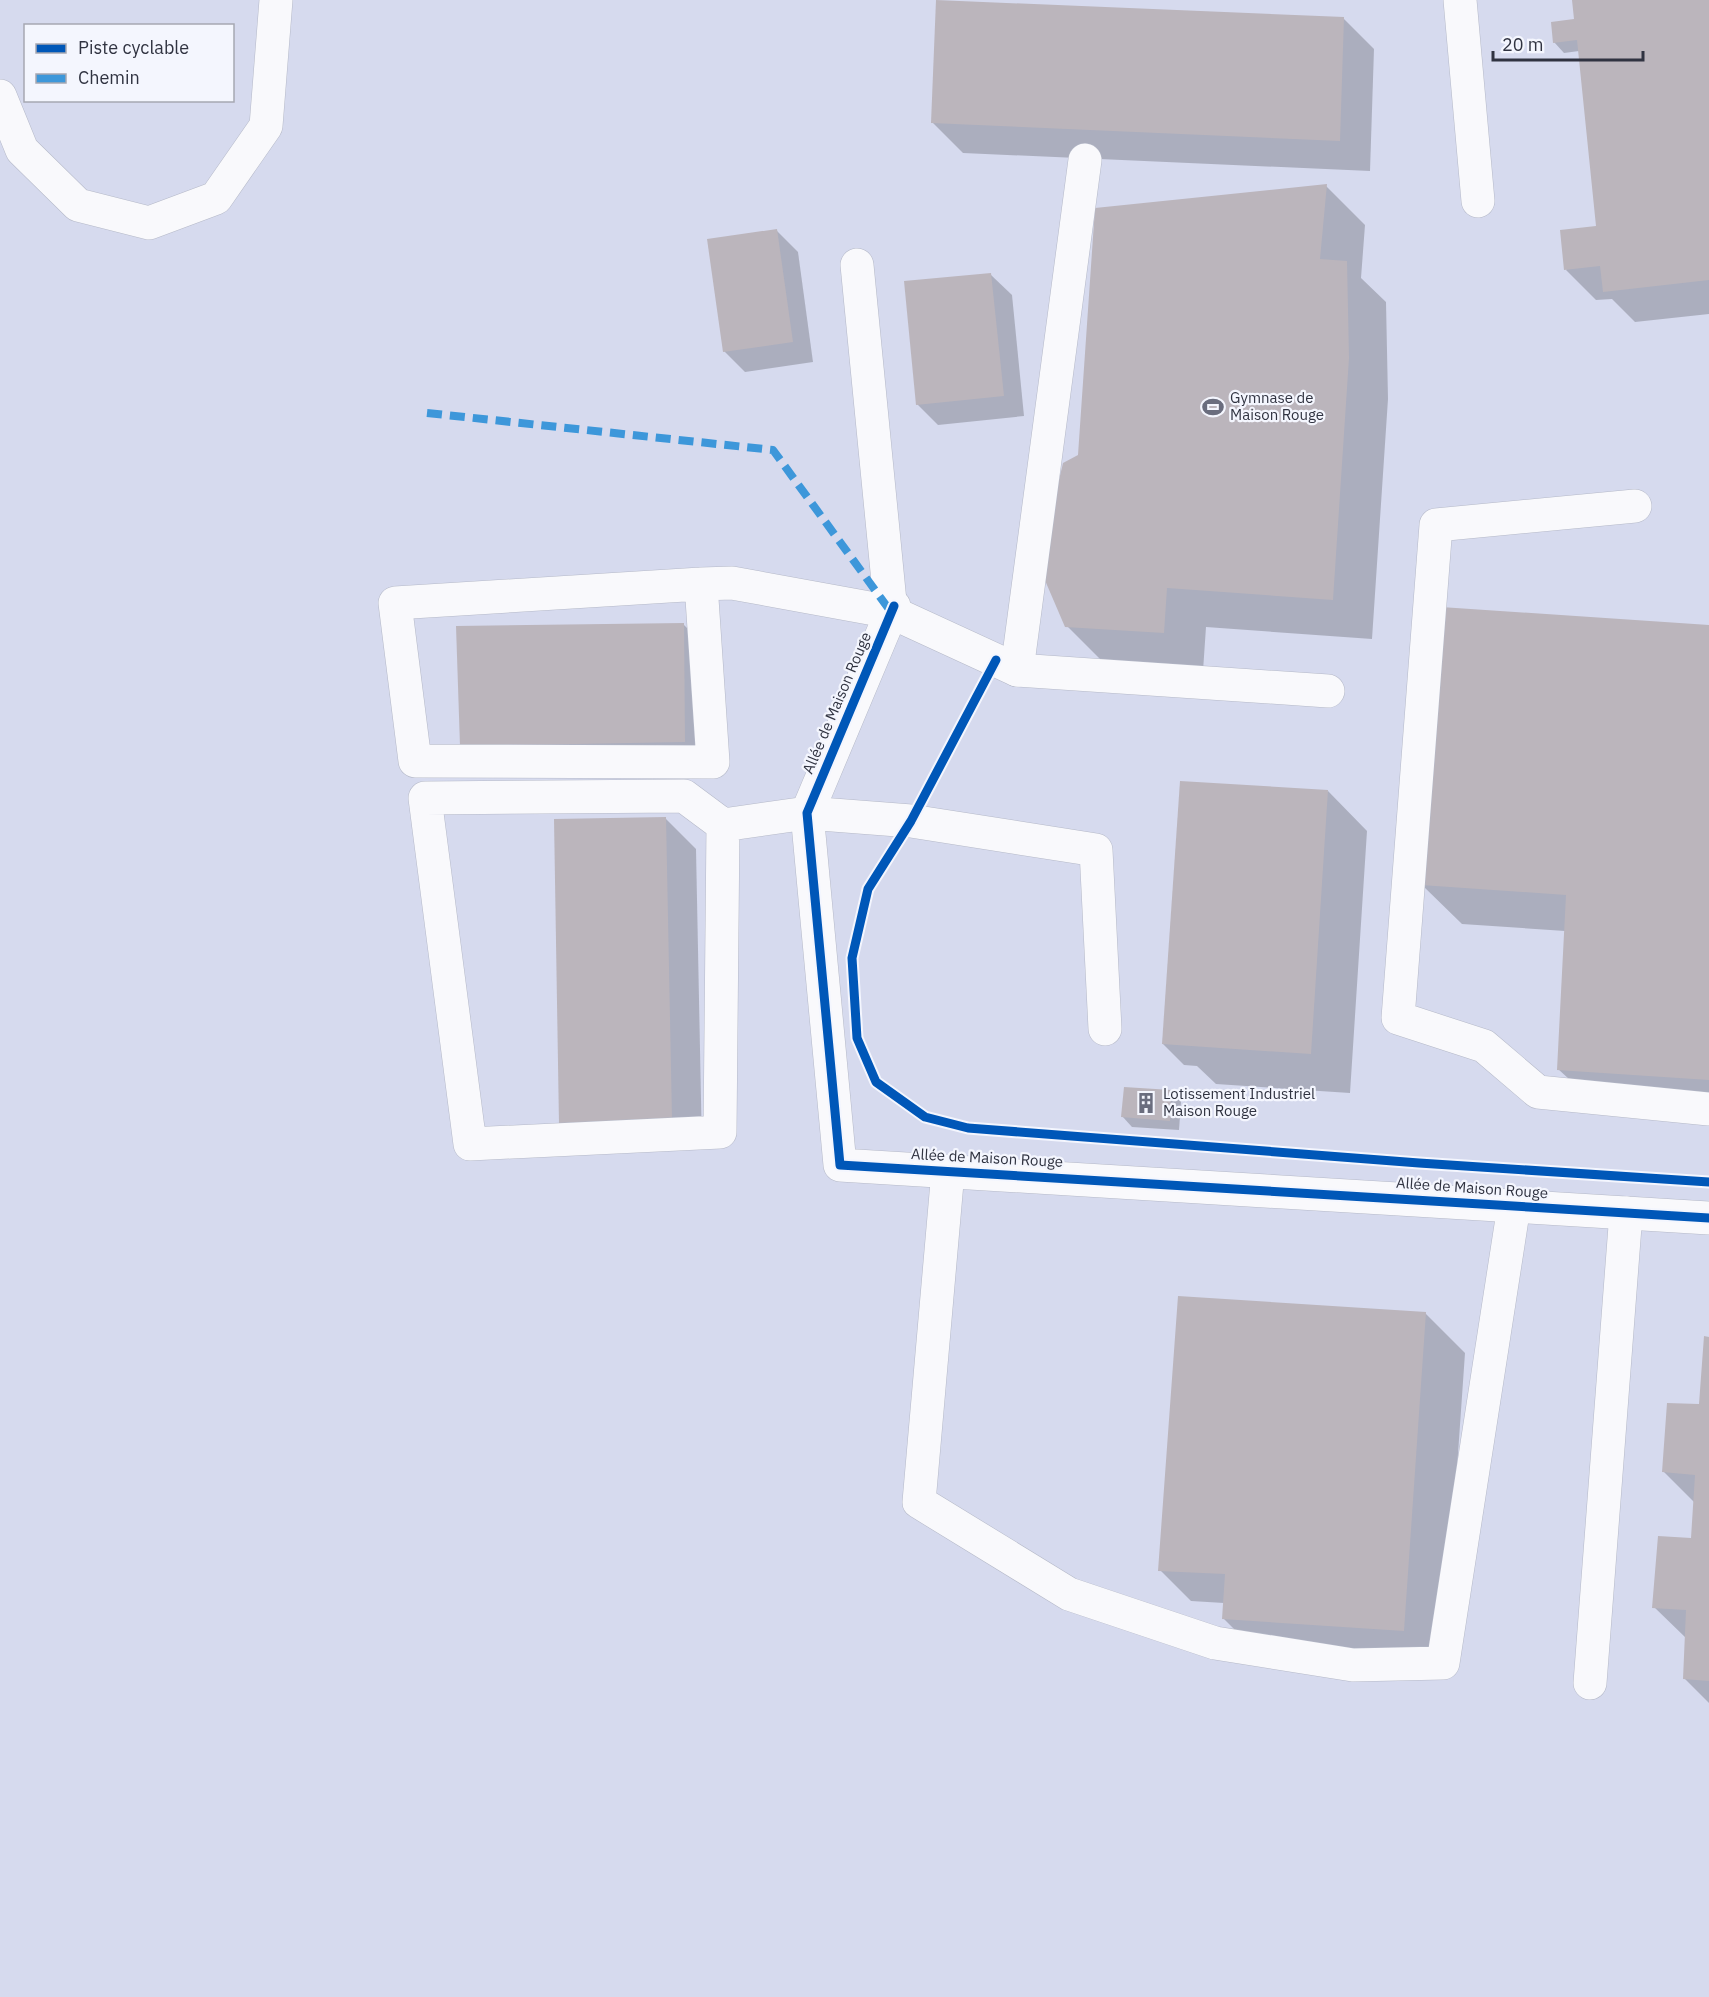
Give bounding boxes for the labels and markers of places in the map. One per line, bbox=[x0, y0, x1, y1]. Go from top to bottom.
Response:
place label: Gymnase de Maison Rouge bbox=[1230, 388, 1324, 424]
sports icon: Gymnase de Maison Rouge bbox=[1201, 395, 1225, 419]
place label: Lotissement Industriel Maison Rouge bbox=[1163, 1084, 1315, 1120]
building icon: Lotissement Industriel Maison Rouge bbox=[1134, 1091, 1158, 1115]

